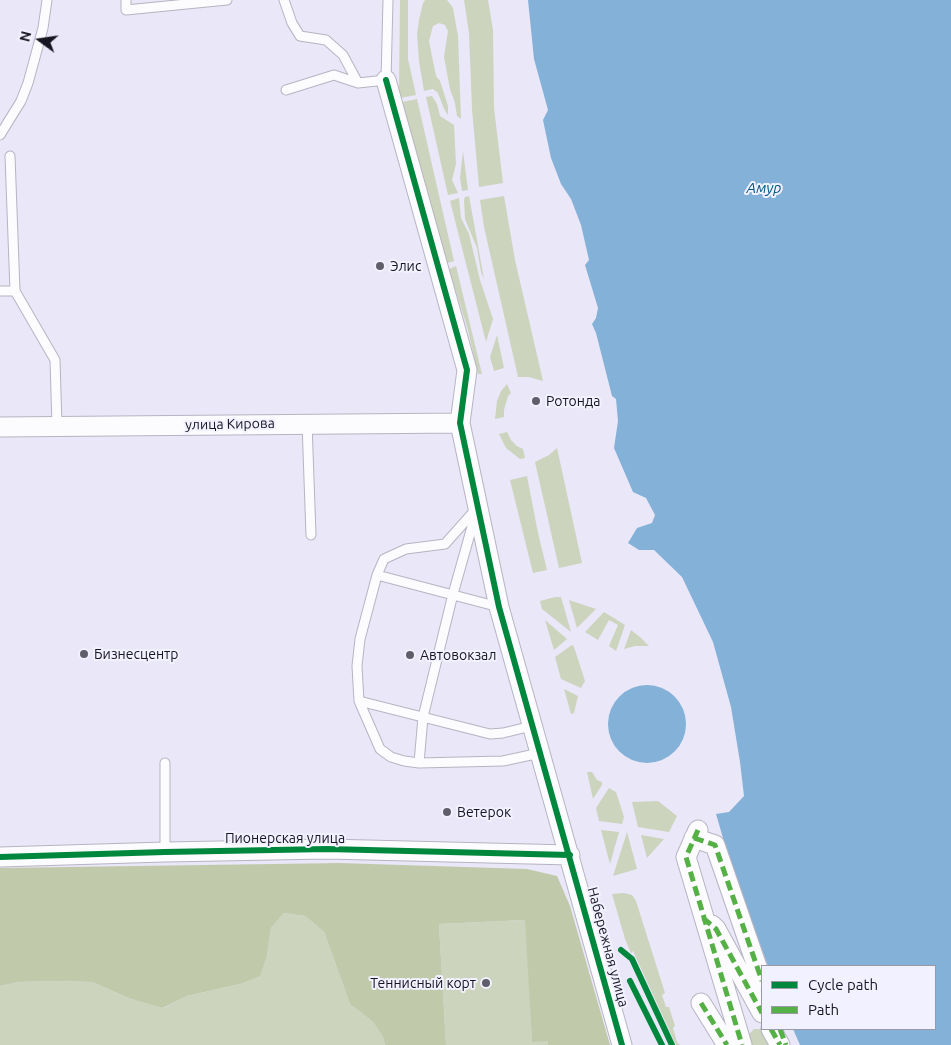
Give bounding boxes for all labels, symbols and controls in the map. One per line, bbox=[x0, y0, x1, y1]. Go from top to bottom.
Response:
north arrow bbox=[15, 15, 65, 65]
text: N bbox=[16, 29, 34, 43]
water label: Амур bbox=[747, 179, 781, 197]
place label: Элис bbox=[390, 258, 421, 274]
marker: Элис bbox=[374, 260, 386, 272]
place label: Ротонда bbox=[546, 393, 600, 409]
marker: Ротонда bbox=[530, 395, 542, 407]
street label: улица Кирова bbox=[185, 415, 275, 433]
place label: Бизнесцентр bbox=[94, 646, 178, 662]
place label: Автовокзал bbox=[420, 647, 496, 663]
marker: Бизнесцентр bbox=[78, 648, 90, 660]
marker: Автовокзал bbox=[404, 649, 416, 661]
place label: Ветерок bbox=[457, 804, 511, 820]
marker: Ветерок bbox=[441, 806, 453, 818]
street label: Пионерская улица bbox=[225, 830, 345, 846]
street label: Набережная улица bbox=[584, 885, 632, 1009]
legend bbox=[761, 965, 936, 1030]
place label: Теннисный корт bbox=[370, 975, 476, 991]
text: Cycle path bbox=[808, 976, 878, 993]
marker: Теннисный корт bbox=[480, 977, 492, 989]
text: Path bbox=[808, 1001, 839, 1018]

